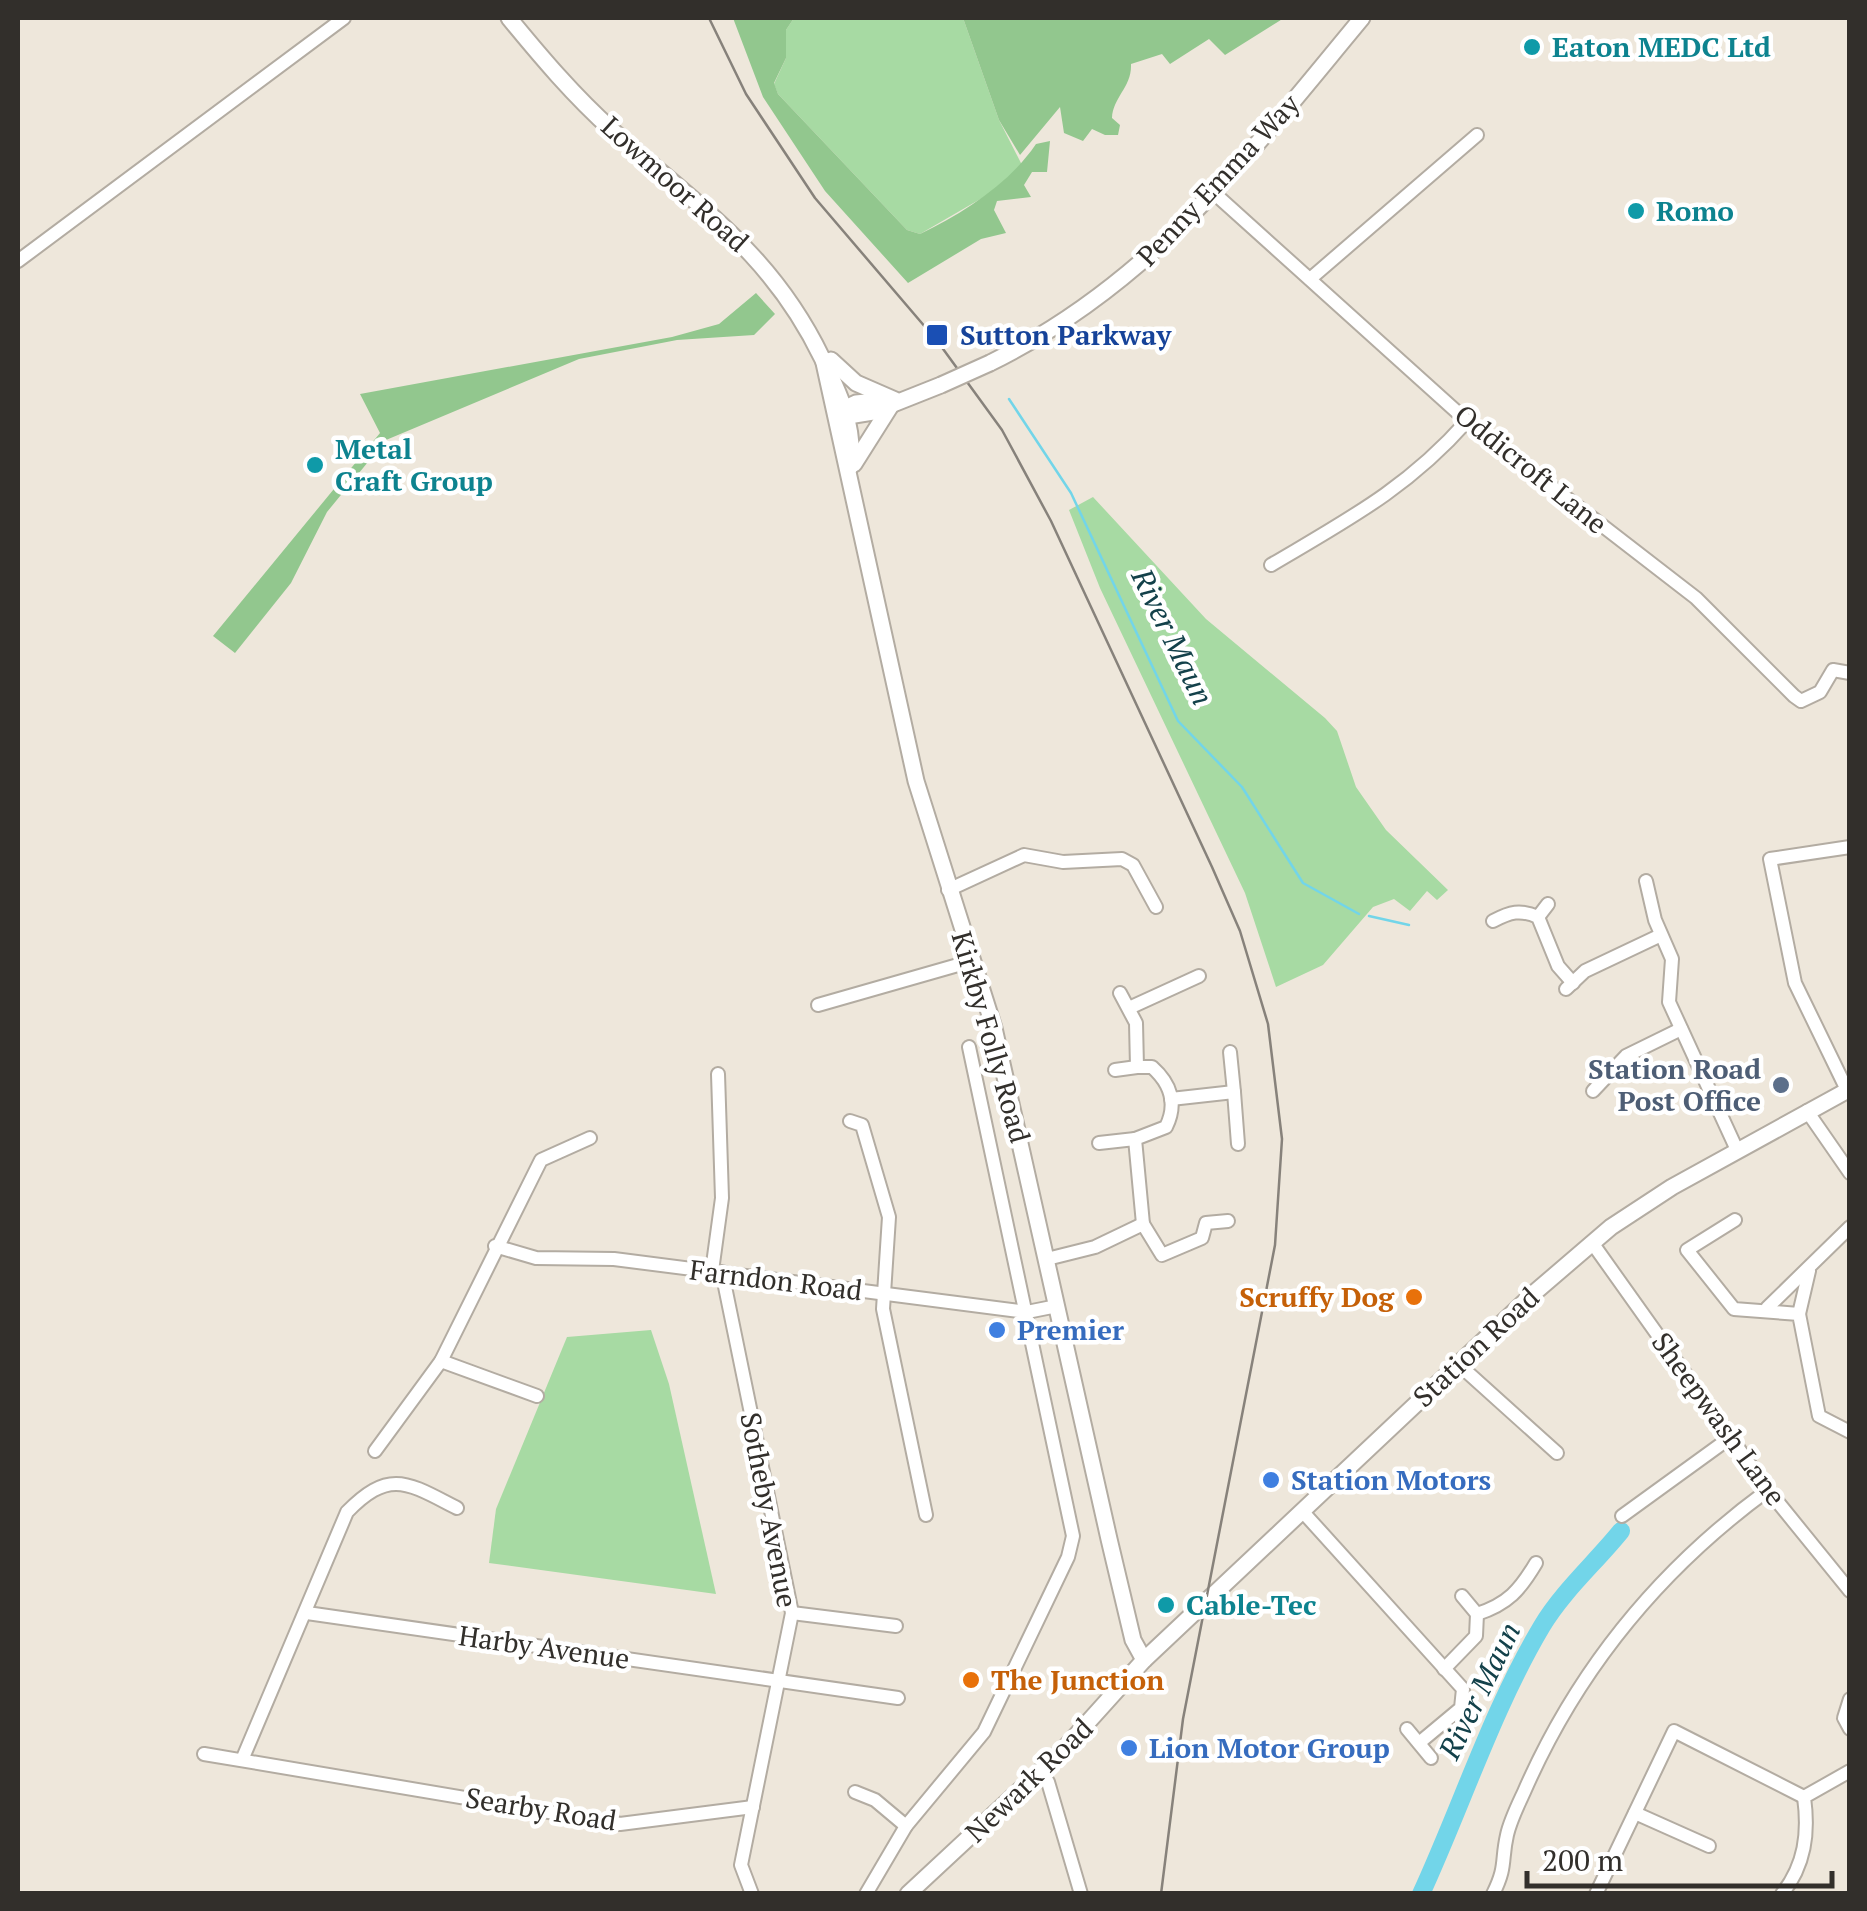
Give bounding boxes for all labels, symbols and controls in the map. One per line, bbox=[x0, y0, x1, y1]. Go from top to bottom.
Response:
place label: Eaton MEDC Ltd bbox=[1552, 28, 1771, 65]
marker: Eaton MEDC Ltd bbox=[1521, 36, 1543, 58]
street label: Penny Emma Way bbox=[1128, 85, 1308, 274]
street label: Lowmoor Road bbox=[594, 108, 757, 260]
place label: Romo bbox=[1656, 192, 1734, 229]
marker: Romo bbox=[1625, 200, 1647, 222]
place label: Sutton Parkway bbox=[960, 316, 1172, 353]
marker: Sutton Parkway bbox=[924, 322, 950, 348]
street label: Oddicroft Lane bbox=[1447, 396, 1615, 542]
place label: Metal Craft Group bbox=[335, 430, 493, 499]
marker: Metal Craft Group bbox=[304, 454, 326, 476]
water label: River Maun bbox=[1122, 561, 1223, 711]
street label: Kirkby Folly Road bbox=[944, 927, 1039, 1147]
place label: Station Road Post Office bbox=[1588, 1050, 1761, 1119]
marker: Station Road Post Office bbox=[1770, 1074, 1792, 1096]
street label: Farndon Road bbox=[688, 1251, 865, 1308]
place label: Scruffy Dog bbox=[1239, 1278, 1395, 1315]
street label: Station Road bbox=[1405, 1279, 1547, 1415]
marker: Scruffy Dog bbox=[1403, 1286, 1425, 1308]
place label: Premier bbox=[1017, 1311, 1124, 1348]
marker: Premier bbox=[986, 1319, 1008, 1341]
street label: Sheepwash Lane bbox=[1644, 1325, 1795, 1513]
street label: Sotheby Avenue bbox=[732, 1409, 807, 1611]
place label: Station Motors bbox=[1291, 1461, 1491, 1498]
marker: Station Motors bbox=[1260, 1469, 1282, 1491]
place label: Cable-Tec bbox=[1186, 1586, 1317, 1623]
marker: Cable-Tec bbox=[1155, 1594, 1177, 1616]
street label: Harby Avenue bbox=[456, 1616, 632, 1677]
water label: River Maun bbox=[1428, 1616, 1529, 1766]
place label: The Junction bbox=[991, 1661, 1164, 1698]
marker: The Junction bbox=[960, 1669, 982, 1691]
street label: Newark Road bbox=[957, 1710, 1100, 1850]
place label: Lion Motor Group bbox=[1149, 1729, 1390, 1766]
marker: Lion Motor Group bbox=[1118, 1737, 1140, 1759]
street label: Searby Road bbox=[463, 1778, 619, 1839]
scale bar bbox=[1527, 1826, 1832, 1888]
text: 200 m bbox=[1542, 1840, 1623, 1880]

